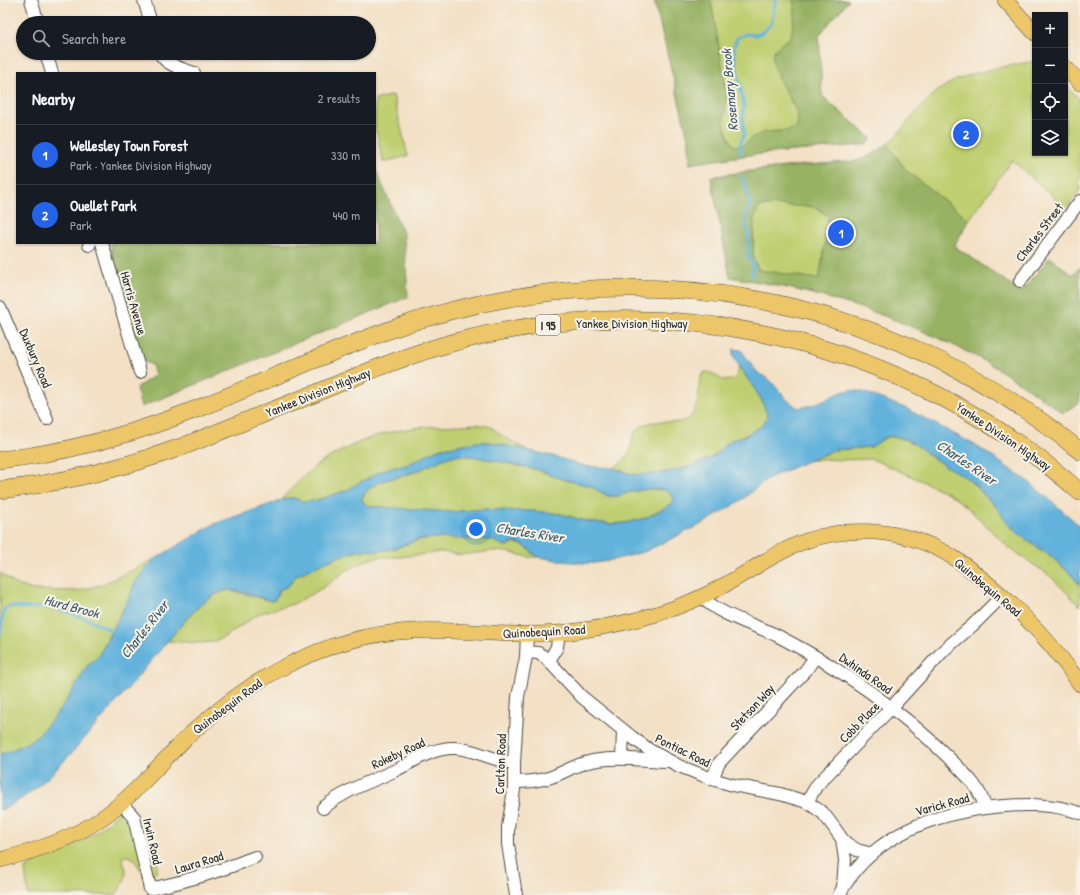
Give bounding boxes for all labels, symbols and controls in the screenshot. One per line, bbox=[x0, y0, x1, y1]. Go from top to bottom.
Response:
map controls bbox=[1032, 12, 1068, 156]
button: + bbox=[1032, 12, 1068, 48]
search box bbox=[16, 16, 376, 60]
icon: search bbox=[30, 27, 52, 49]
text: Search here bbox=[62, 28, 126, 49]
water label: Rosemary Brook bbox=[716, 47, 743, 132]
button: − bbox=[1032, 48, 1068, 84]
button: locate bbox=[1032, 84, 1068, 120]
text: Nearby bbox=[32, 87, 75, 110]
text: 2 results bbox=[318, 89, 360, 107]
pin: 2 bbox=[953, 119, 979, 149]
button: layers bbox=[1032, 120, 1068, 156]
text: Wellesley Town Forest bbox=[70, 135, 188, 156]
text: 1 bbox=[43, 146, 47, 164]
text: 330 m bbox=[331, 146, 360, 164]
text: Park · Yankee Division Highway bbox=[70, 156, 212, 174]
text: Ouellet Park bbox=[70, 195, 136, 216]
street label: Charles Street bbox=[1011, 198, 1067, 265]
text: 2 bbox=[42, 206, 48, 224]
text: 440 m bbox=[333, 206, 360, 224]
text: Park bbox=[70, 216, 92, 234]
pin: 1 bbox=[828, 218, 854, 248]
street label: Harris Avenue bbox=[116, 269, 152, 337]
street label: Yankee Division Highway bbox=[576, 314, 688, 332]
road number: I 95 bbox=[536, 315, 560, 335]
street label: Duxbury Road bbox=[15, 326, 57, 390]
street label: Yankee Division Highway bbox=[263, 363, 374, 421]
street label: Yankee Division Highway bbox=[953, 397, 1056, 475]
water label: Charles River bbox=[933, 435, 1002, 490]
water label: Charles River bbox=[495, 517, 567, 547]
your location bbox=[466, 519, 486, 539]
street label: Quinobequin Road bbox=[951, 554, 1025, 620]
water label: Hurd Brook bbox=[43, 590, 103, 623]
water label: Charles River bbox=[115, 595, 174, 662]
street label: Quinobequin Road bbox=[502, 620, 586, 642]
street label: Dwhinda Road bbox=[836, 648, 896, 698]
street label: Quinobequin Road bbox=[189, 674, 265, 738]
street label: Stetson Way bbox=[726, 679, 779, 734]
street label: Cobb Place bbox=[835, 697, 883, 747]
street label: Pontiac Road bbox=[652, 729, 714, 771]
street label: Rokeby Road bbox=[368, 733, 428, 773]
street label: Carlton Road bbox=[490, 733, 510, 795]
street label: Varick Road bbox=[913, 788, 971, 820]
street label: Irwin Road bbox=[139, 816, 167, 866]
street label: Laura Road bbox=[173, 846, 225, 878]

